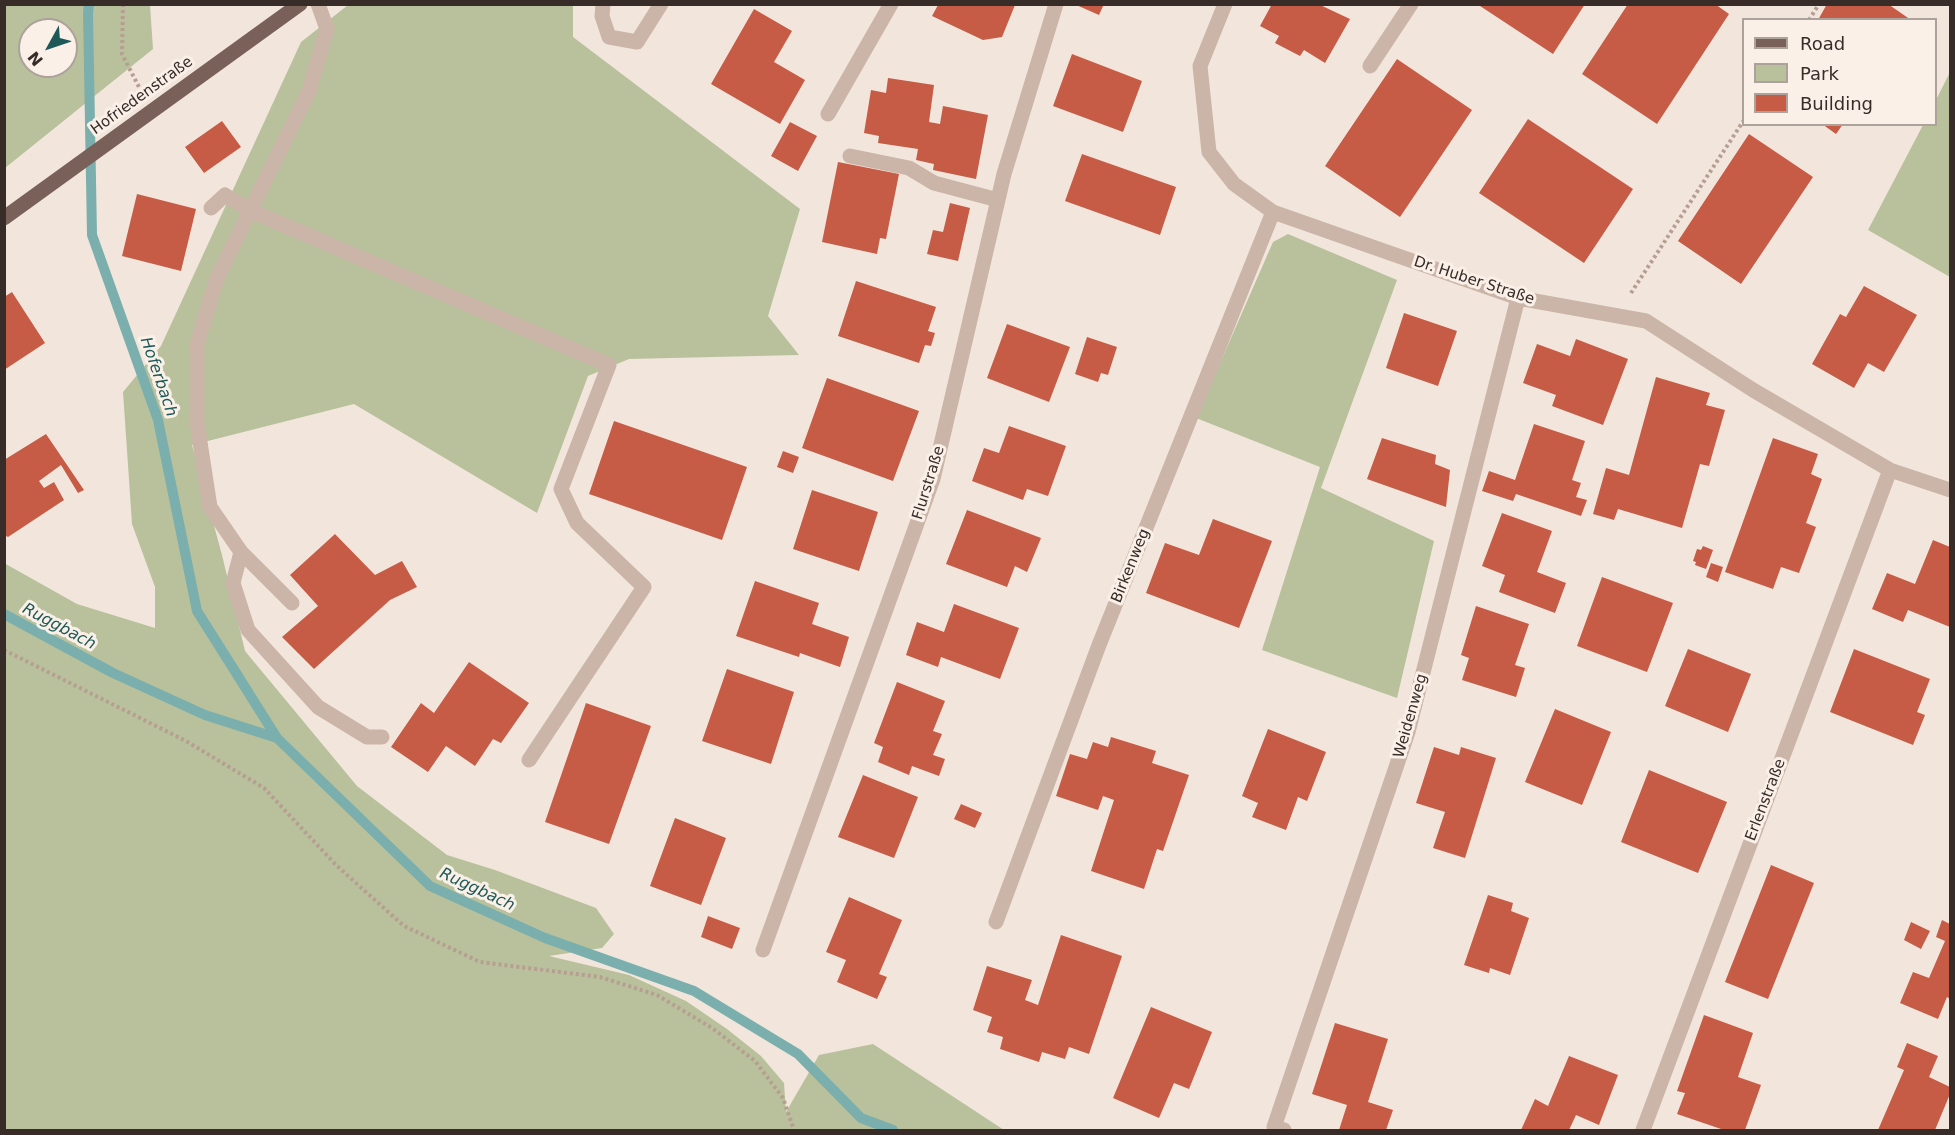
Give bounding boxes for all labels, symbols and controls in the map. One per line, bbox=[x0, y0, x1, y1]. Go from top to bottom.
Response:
north arrow bbox=[18, 18, 78, 78]
legend bbox=[1742, 18, 1937, 126]
text: Road bbox=[1800, 33, 1845, 54]
text: N bbox=[24, 47, 47, 70]
street label: Hofriedenstraße bbox=[88, 53, 196, 139]
text: Park bbox=[1800, 63, 1839, 84]
text: Building bbox=[1800, 93, 1873, 114]
street label: Dr. Huber Straße bbox=[1411, 253, 1537, 309]
water label: Hoferbach bbox=[135, 335, 181, 419]
street label: Flurstraße bbox=[909, 444, 949, 522]
street label: Birkenweg bbox=[1108, 526, 1154, 606]
water label: Ruggbach bbox=[19, 600, 99, 654]
street label: Weidenweg bbox=[1390, 672, 1432, 760]
street label: Erlenstraße bbox=[1742, 757, 1790, 843]
water label: Ruggbach bbox=[436, 864, 518, 916]

